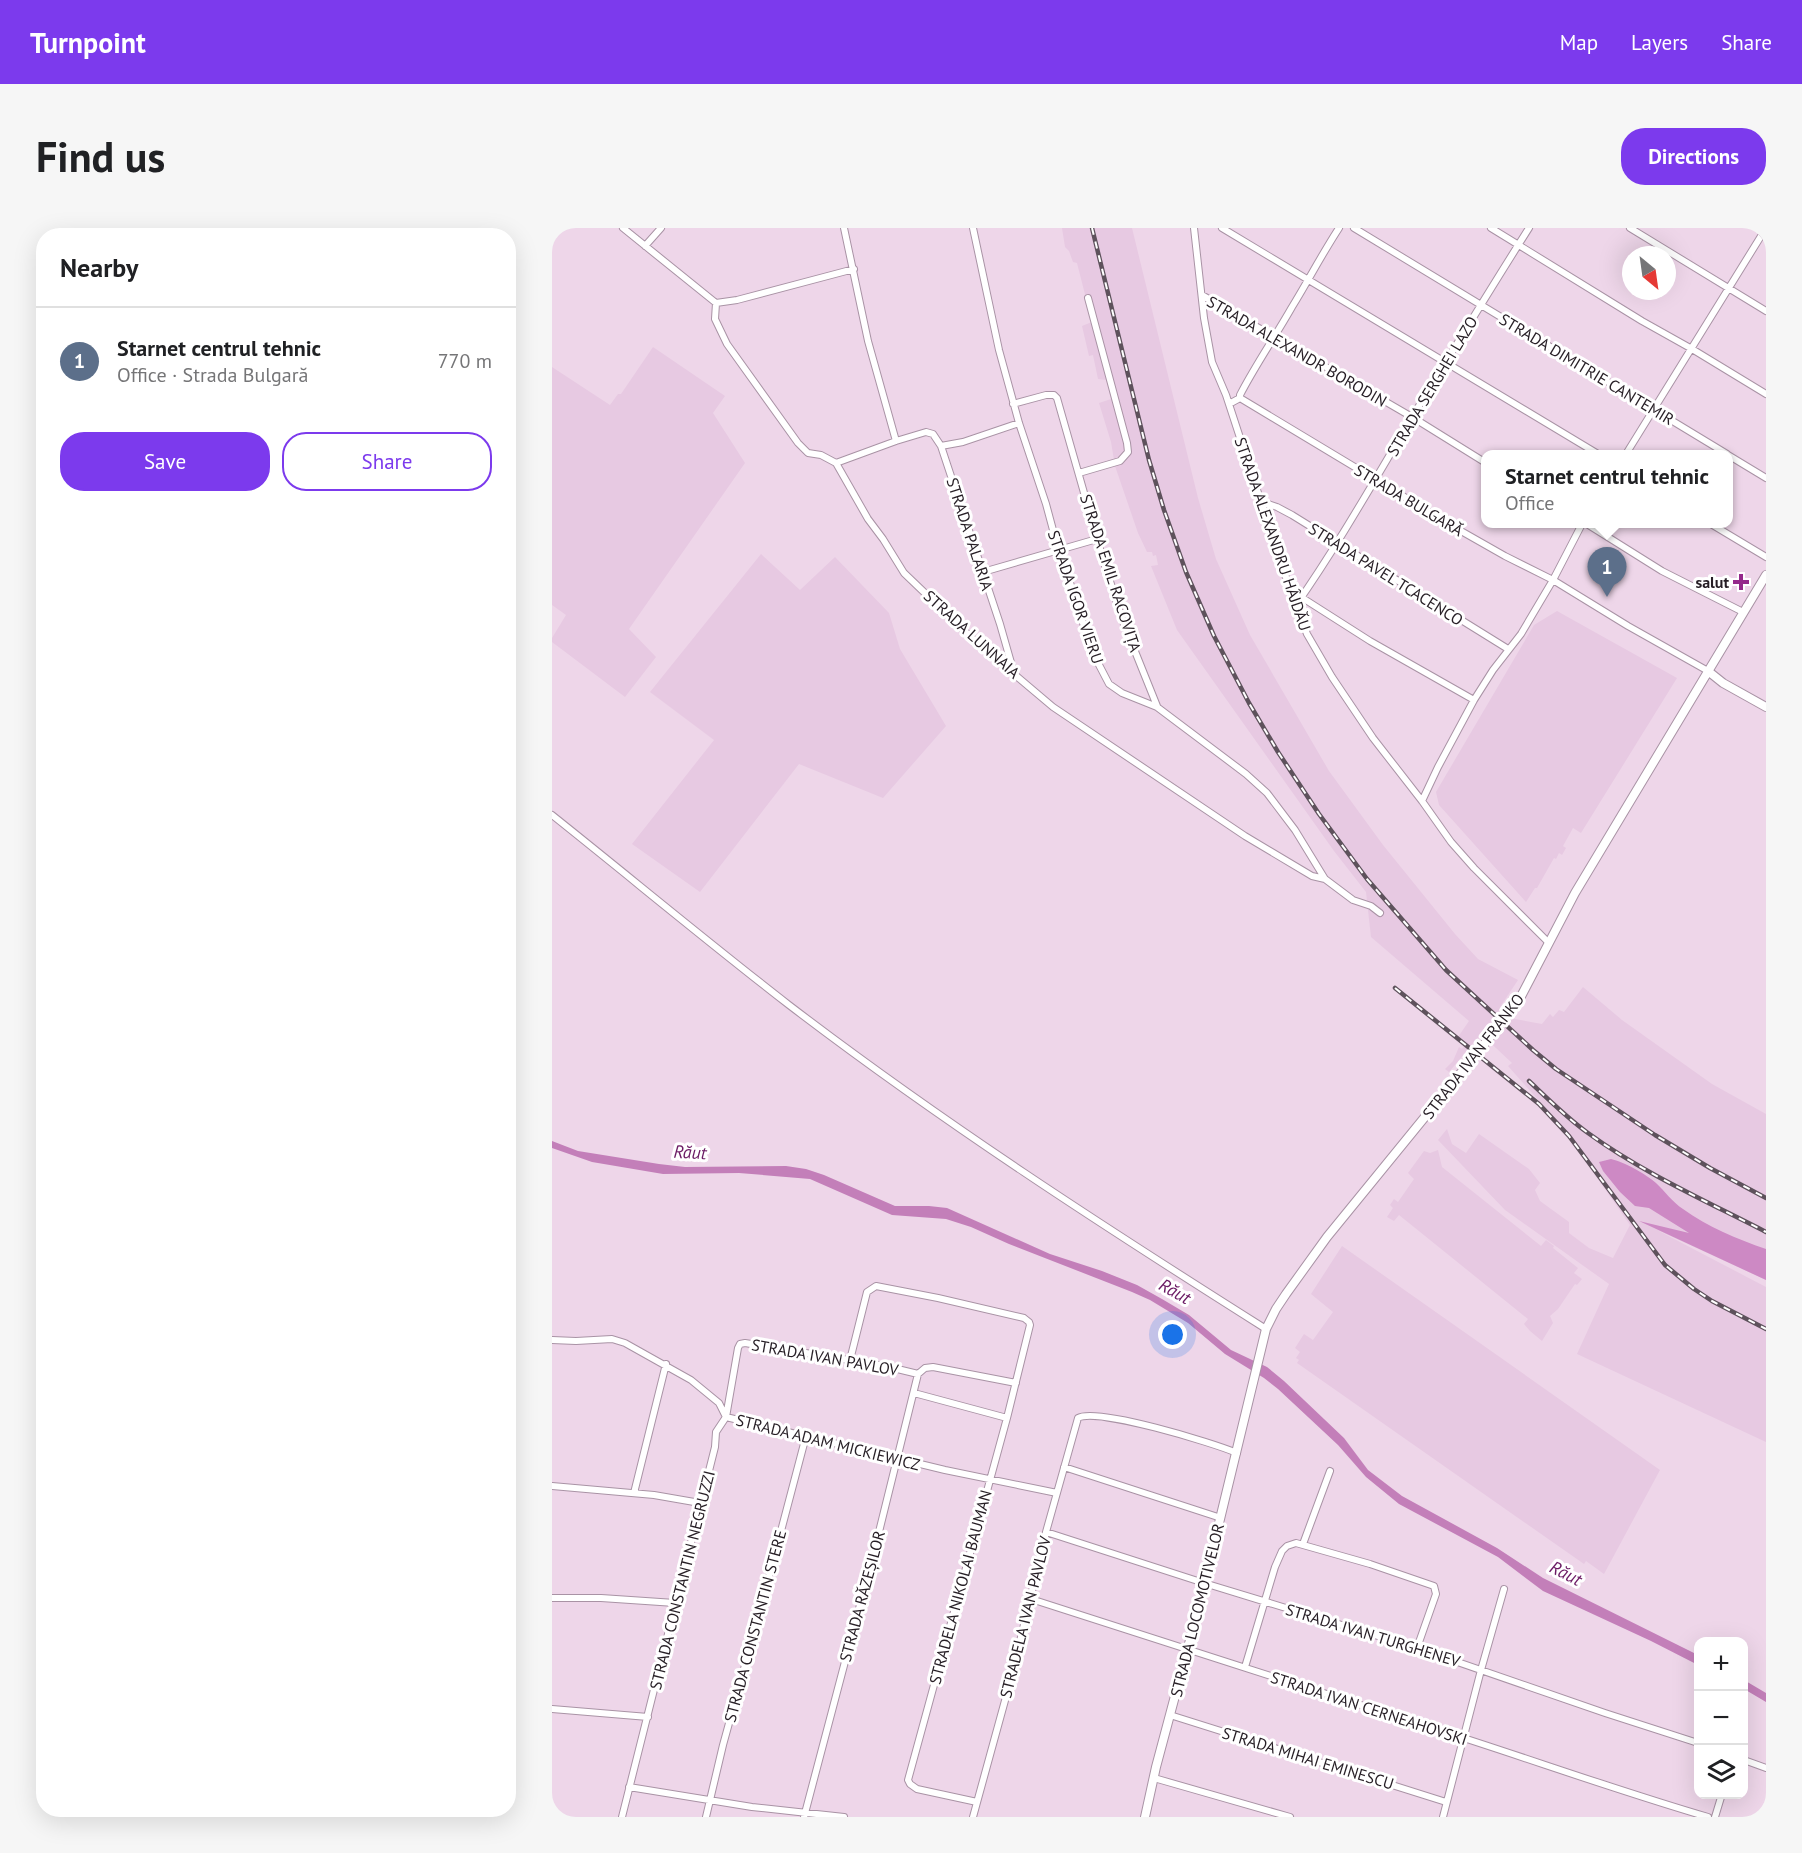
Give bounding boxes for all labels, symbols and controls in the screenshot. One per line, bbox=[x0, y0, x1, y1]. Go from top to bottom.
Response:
text: Turnpoint bbox=[30, 24, 146, 61]
text: Map bbox=[1560, 29, 1598, 56]
text: Layers bbox=[1631, 29, 1688, 56]
text: Share bbox=[1721, 29, 1772, 56]
button: Directions bbox=[1621, 128, 1766, 185]
text: Find us bbox=[36, 129, 165, 184]
north arrow bbox=[1622, 246, 1676, 300]
text: Nearby bbox=[60, 251, 138, 284]
street label: STRADA ALEXANDR BORODIN bbox=[1204, 291, 1390, 411]
street label: STRADA DIMITRIE CANTEMIR bbox=[1496, 309, 1678, 429]
street label: STRADA SERGHEI LAZO bbox=[1382, 312, 1482, 460]
text: Starnet centrul tehnic bbox=[117, 334, 321, 362]
text: 1 bbox=[74, 348, 85, 374]
text: 770 m bbox=[438, 348, 492, 374]
text: Office · Strada Bulgară bbox=[117, 362, 308, 388]
button: Save bbox=[60, 432, 270, 491]
button: Share bbox=[282, 432, 492, 491]
street label: STRADA ALEXANDRU HÂJDĂU bbox=[1230, 435, 1316, 633]
popup bbox=[1481, 450, 1733, 528]
street label: STRADA BULGARĂ bbox=[1351, 460, 1468, 541]
text: Starnet centrul tehnic bbox=[1505, 462, 1709, 490]
street label: STRADA PALARIA bbox=[942, 475, 998, 594]
text: Office bbox=[1505, 490, 1555, 516]
street label: STRADA EMIL RACOVIȚA bbox=[1076, 492, 1146, 655]
street label: STRADA PAVEL TCACENCO bbox=[1305, 518, 1467, 630]
street label: STRADA IGOR VIERU bbox=[1044, 528, 1108, 666]
pin: 1 bbox=[1588, 548, 1626, 597]
place label: salut bbox=[1695, 572, 1729, 592]
marker: salut bbox=[1734, 575, 1748, 589]
street label: STRADA LUNNAIA bbox=[920, 586, 1025, 683]
street label: STRADA IVAN FRANKO bbox=[1418, 989, 1528, 1123]
water label: Răut bbox=[673, 1140, 708, 1164]
water label: Răut bbox=[1155, 1273, 1196, 1310]
your location bbox=[1158, 1320, 1187, 1349]
street label: STRADA IVAN PAVLOV bbox=[750, 1334, 901, 1380]
street label: STRADA ADAM MICKIEWICZ bbox=[734, 1409, 922, 1475]
street label: STRADA CONSTANTIN NEGRUZZI bbox=[645, 1468, 719, 1692]
street label: STRADELA NIKOLAI BAUMAN bbox=[924, 1488, 996, 1686]
street label: STRADA LOCOMOTIVELOR bbox=[1166, 1521, 1228, 1699]
street label: STRADA CONSTANTIN STERE bbox=[720, 1528, 790, 1724]
street label: STRADA RĂZEȘILOR bbox=[835, 1528, 889, 1664]
street label: STRADELA IVAN PAVLOV bbox=[995, 1533, 1055, 1700]
water label: Răut bbox=[1546, 1555, 1587, 1591]
street label: STRADA IVAN TURGHENEV bbox=[1283, 1599, 1464, 1671]
map controls bbox=[1694, 1637, 1748, 1799]
button: + bbox=[1694, 1637, 1748, 1691]
street label: STRADA IVAN CERNEAHOVSKI bbox=[1268, 1667, 1470, 1749]
button: − bbox=[1694, 1691, 1748, 1745]
street label: STRADA MIHAI EMINESCU bbox=[1220, 1722, 1396, 1794]
button: layers bbox=[1694, 1745, 1748, 1799]

